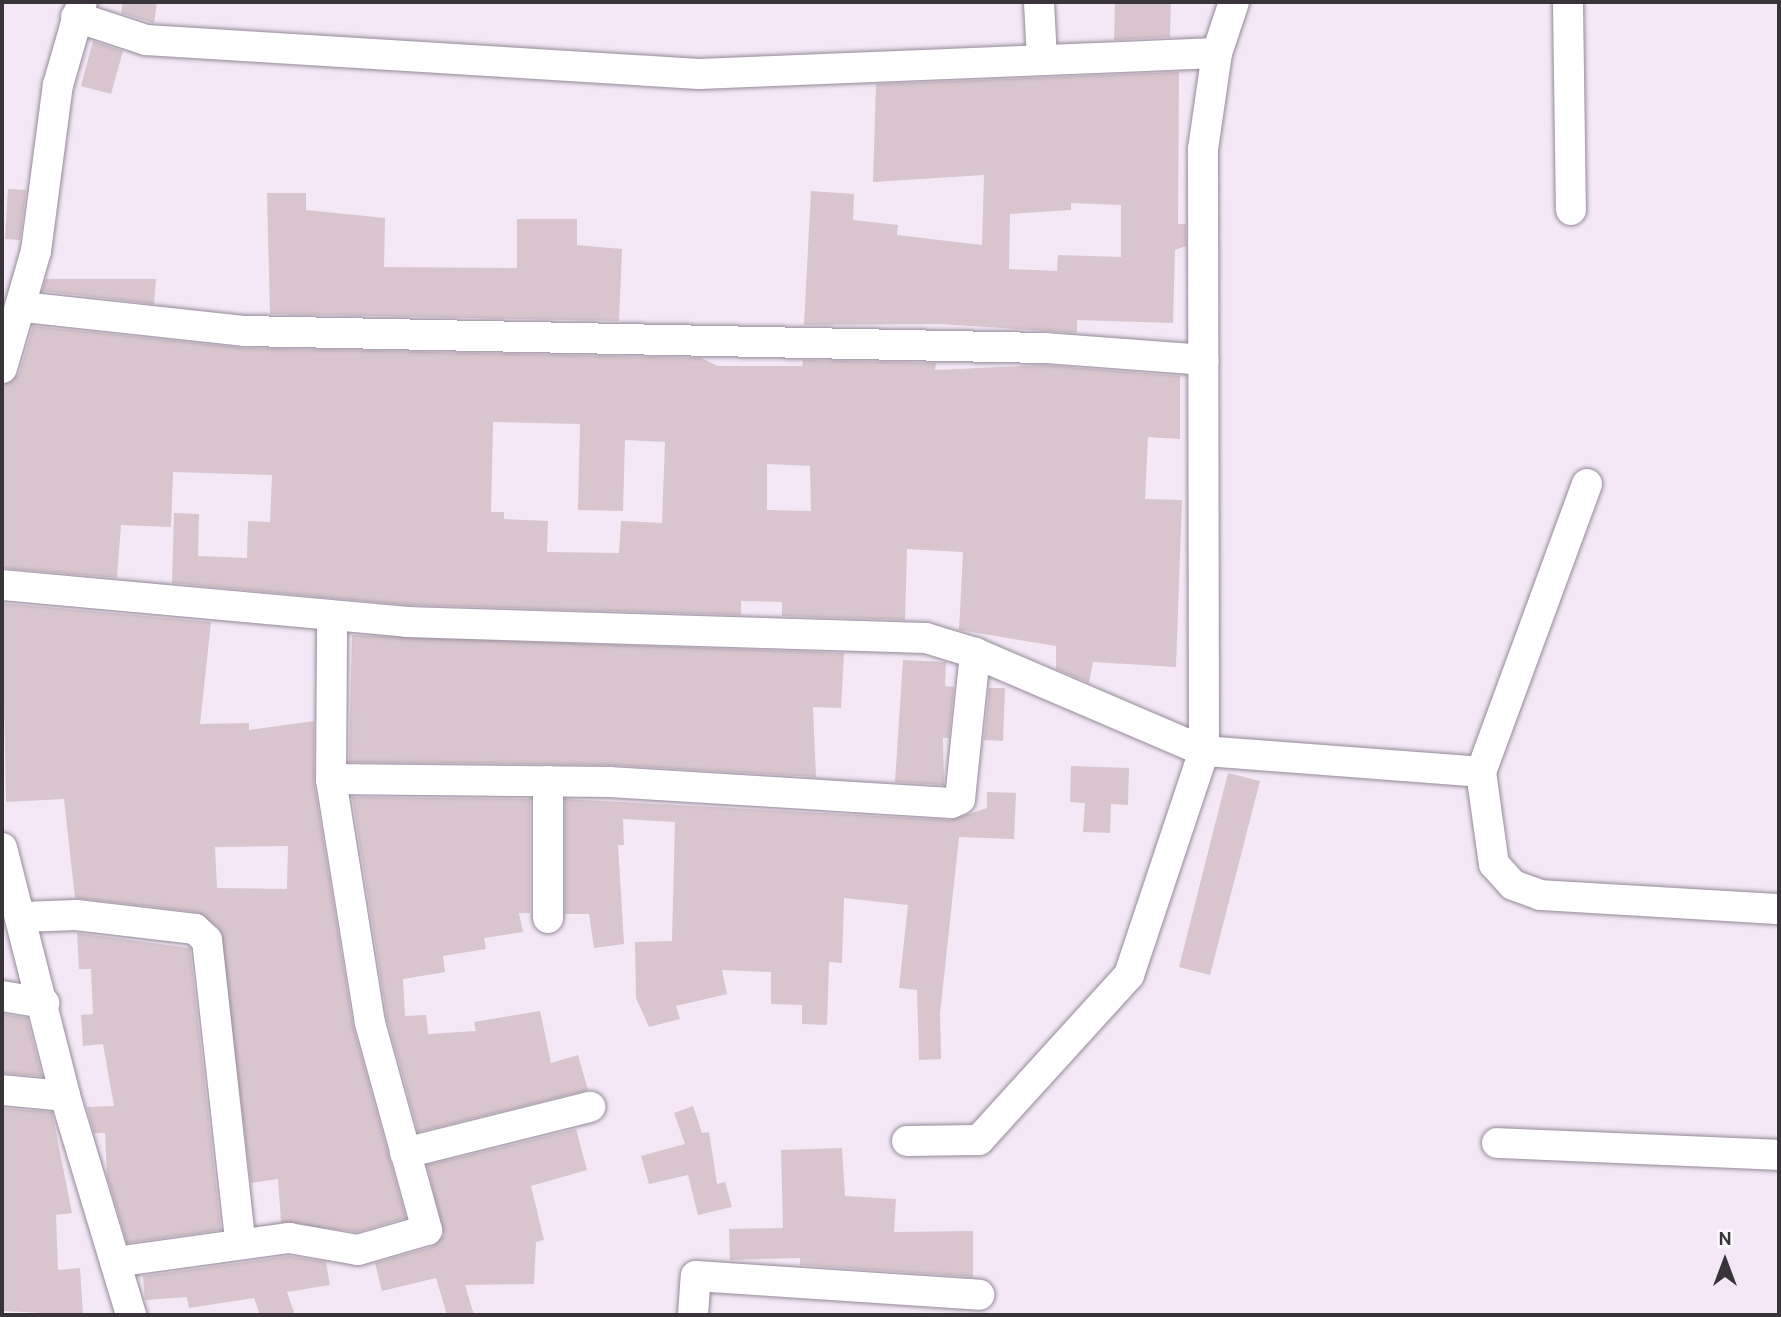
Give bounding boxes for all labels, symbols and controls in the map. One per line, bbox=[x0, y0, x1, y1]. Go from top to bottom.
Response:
north arrow bbox=[1690, 1226, 1760, 1296]
text: N bbox=[1718, 1228, 1732, 1252]

